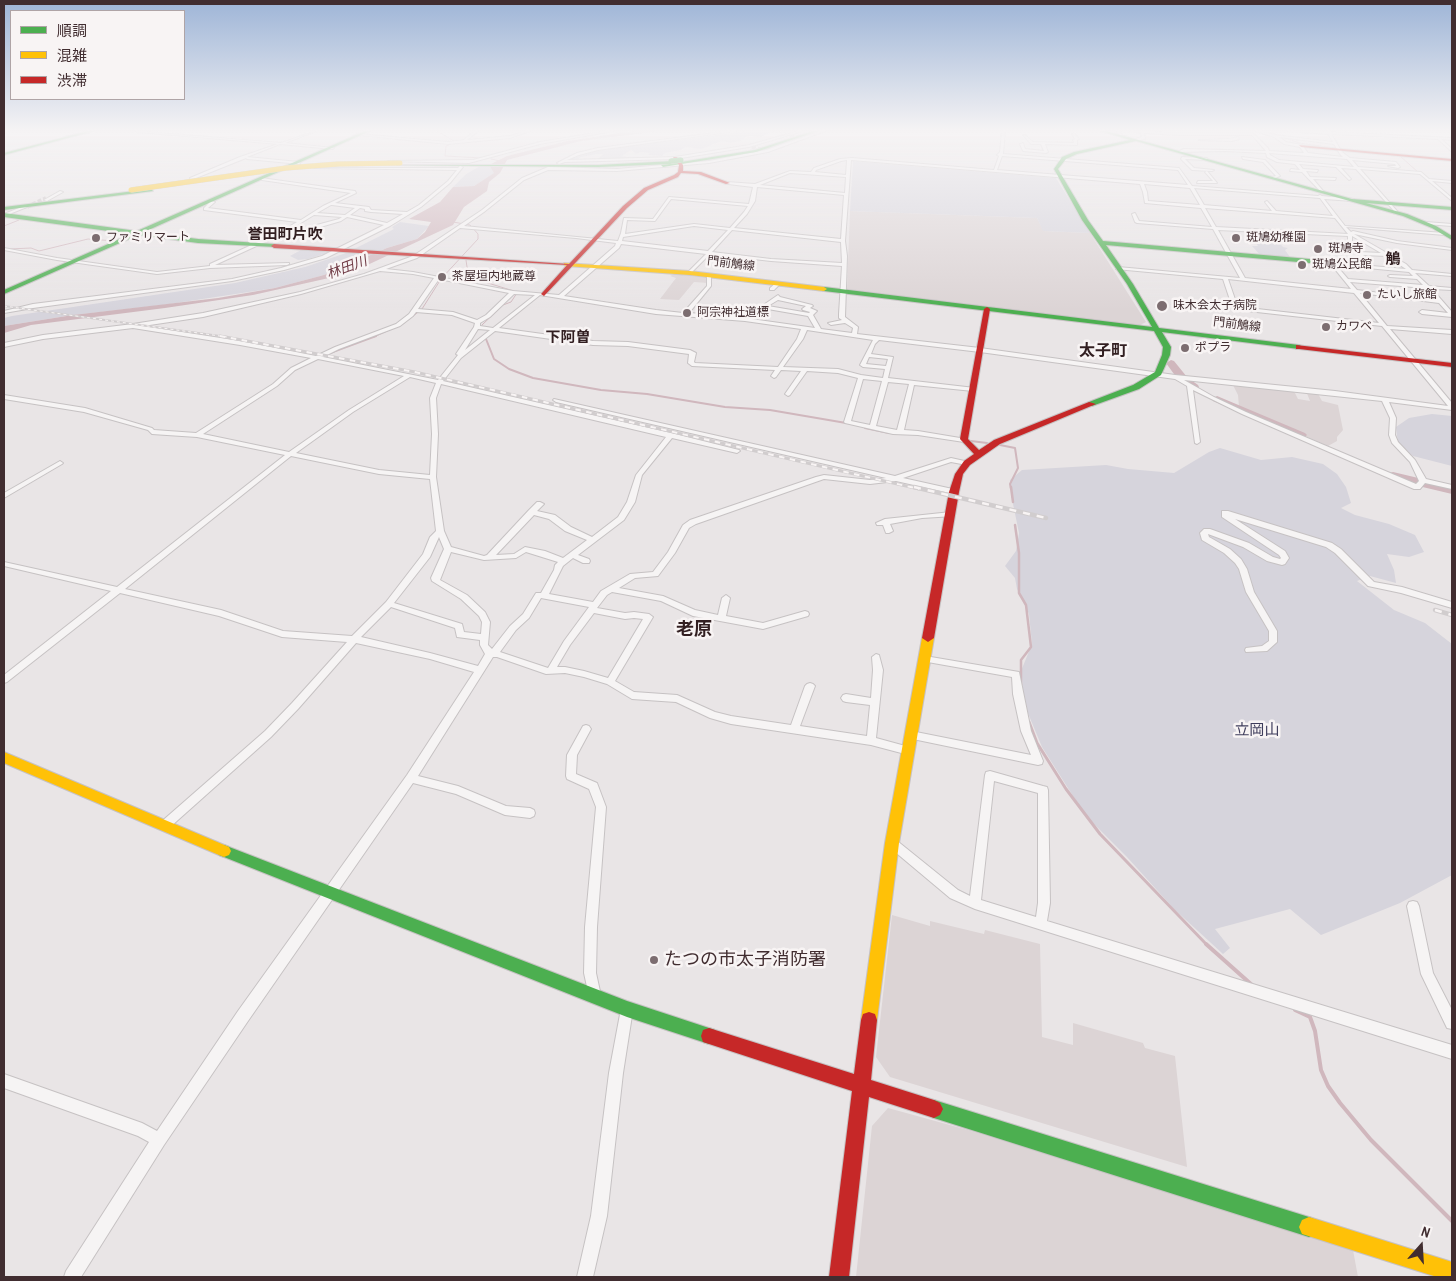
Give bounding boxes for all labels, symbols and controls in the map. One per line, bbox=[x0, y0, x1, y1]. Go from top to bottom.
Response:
legend bbox=[10, 10, 185, 100]
text: 順調 bbox=[57, 20, 87, 41]
text: 混雑 bbox=[57, 45, 87, 66]
text: 渋滞 bbox=[57, 70, 87, 91]
district label: 誉田町片吹 bbox=[248, 226, 322, 244]
place label: ファミリマート bbox=[106, 231, 190, 245]
place label: 斑鳩幼稚園 bbox=[1246, 231, 1306, 245]
marker: ファミリマート bbox=[90, 232, 102, 244]
marker: 斑鳩幼稚園 bbox=[1230, 232, 1242, 244]
place label: 斑鳩寺 bbox=[1328, 242, 1364, 256]
marker: 斑鳩寺 bbox=[1312, 243, 1324, 255]
district label: 鵤 bbox=[1386, 251, 1400, 269]
water label: 林田川 bbox=[324, 253, 370, 283]
street label: 門前鵤線 bbox=[706, 254, 756, 274]
place label: 斑鳩公民館 bbox=[1312, 258, 1372, 272]
marker: 斑鳩公民館 bbox=[1296, 259, 1308, 271]
place label: 茶屋垣内地蔵尊 bbox=[452, 270, 536, 284]
marker: 茶屋垣内地蔵尊 bbox=[436, 271, 448, 283]
place label: たいし旅館 bbox=[1377, 288, 1437, 302]
marker: たいし旅館 bbox=[1361, 289, 1373, 301]
marker: 味木会太子病院 bbox=[1155, 299, 1169, 313]
place label: 味木会太子病院 bbox=[1173, 299, 1257, 313]
place label: 阿宗神社道標 bbox=[697, 306, 769, 320]
marker: 阿宗神社道標 bbox=[681, 307, 693, 319]
street label: 門前鵤線 bbox=[1212, 315, 1262, 335]
place label: カワベ bbox=[1336, 320, 1372, 334]
marker: カワベ bbox=[1320, 321, 1332, 333]
district label: 下阿曽 bbox=[546, 329, 590, 347]
place label: ポプラ bbox=[1195, 341, 1231, 355]
district label: 太子町 bbox=[1079, 342, 1127, 362]
marker: ポプラ bbox=[1179, 342, 1191, 354]
district label: 老原 bbox=[676, 619, 712, 641]
park label: 立岡山 bbox=[1235, 722, 1279, 740]
place label: たつの市太子消防署 bbox=[664, 949, 826, 971]
marker: たつの市太子消防署 bbox=[648, 954, 660, 966]
north arrow bbox=[1396, 1221, 1446, 1271]
text: N bbox=[1419, 1222, 1433, 1242]

